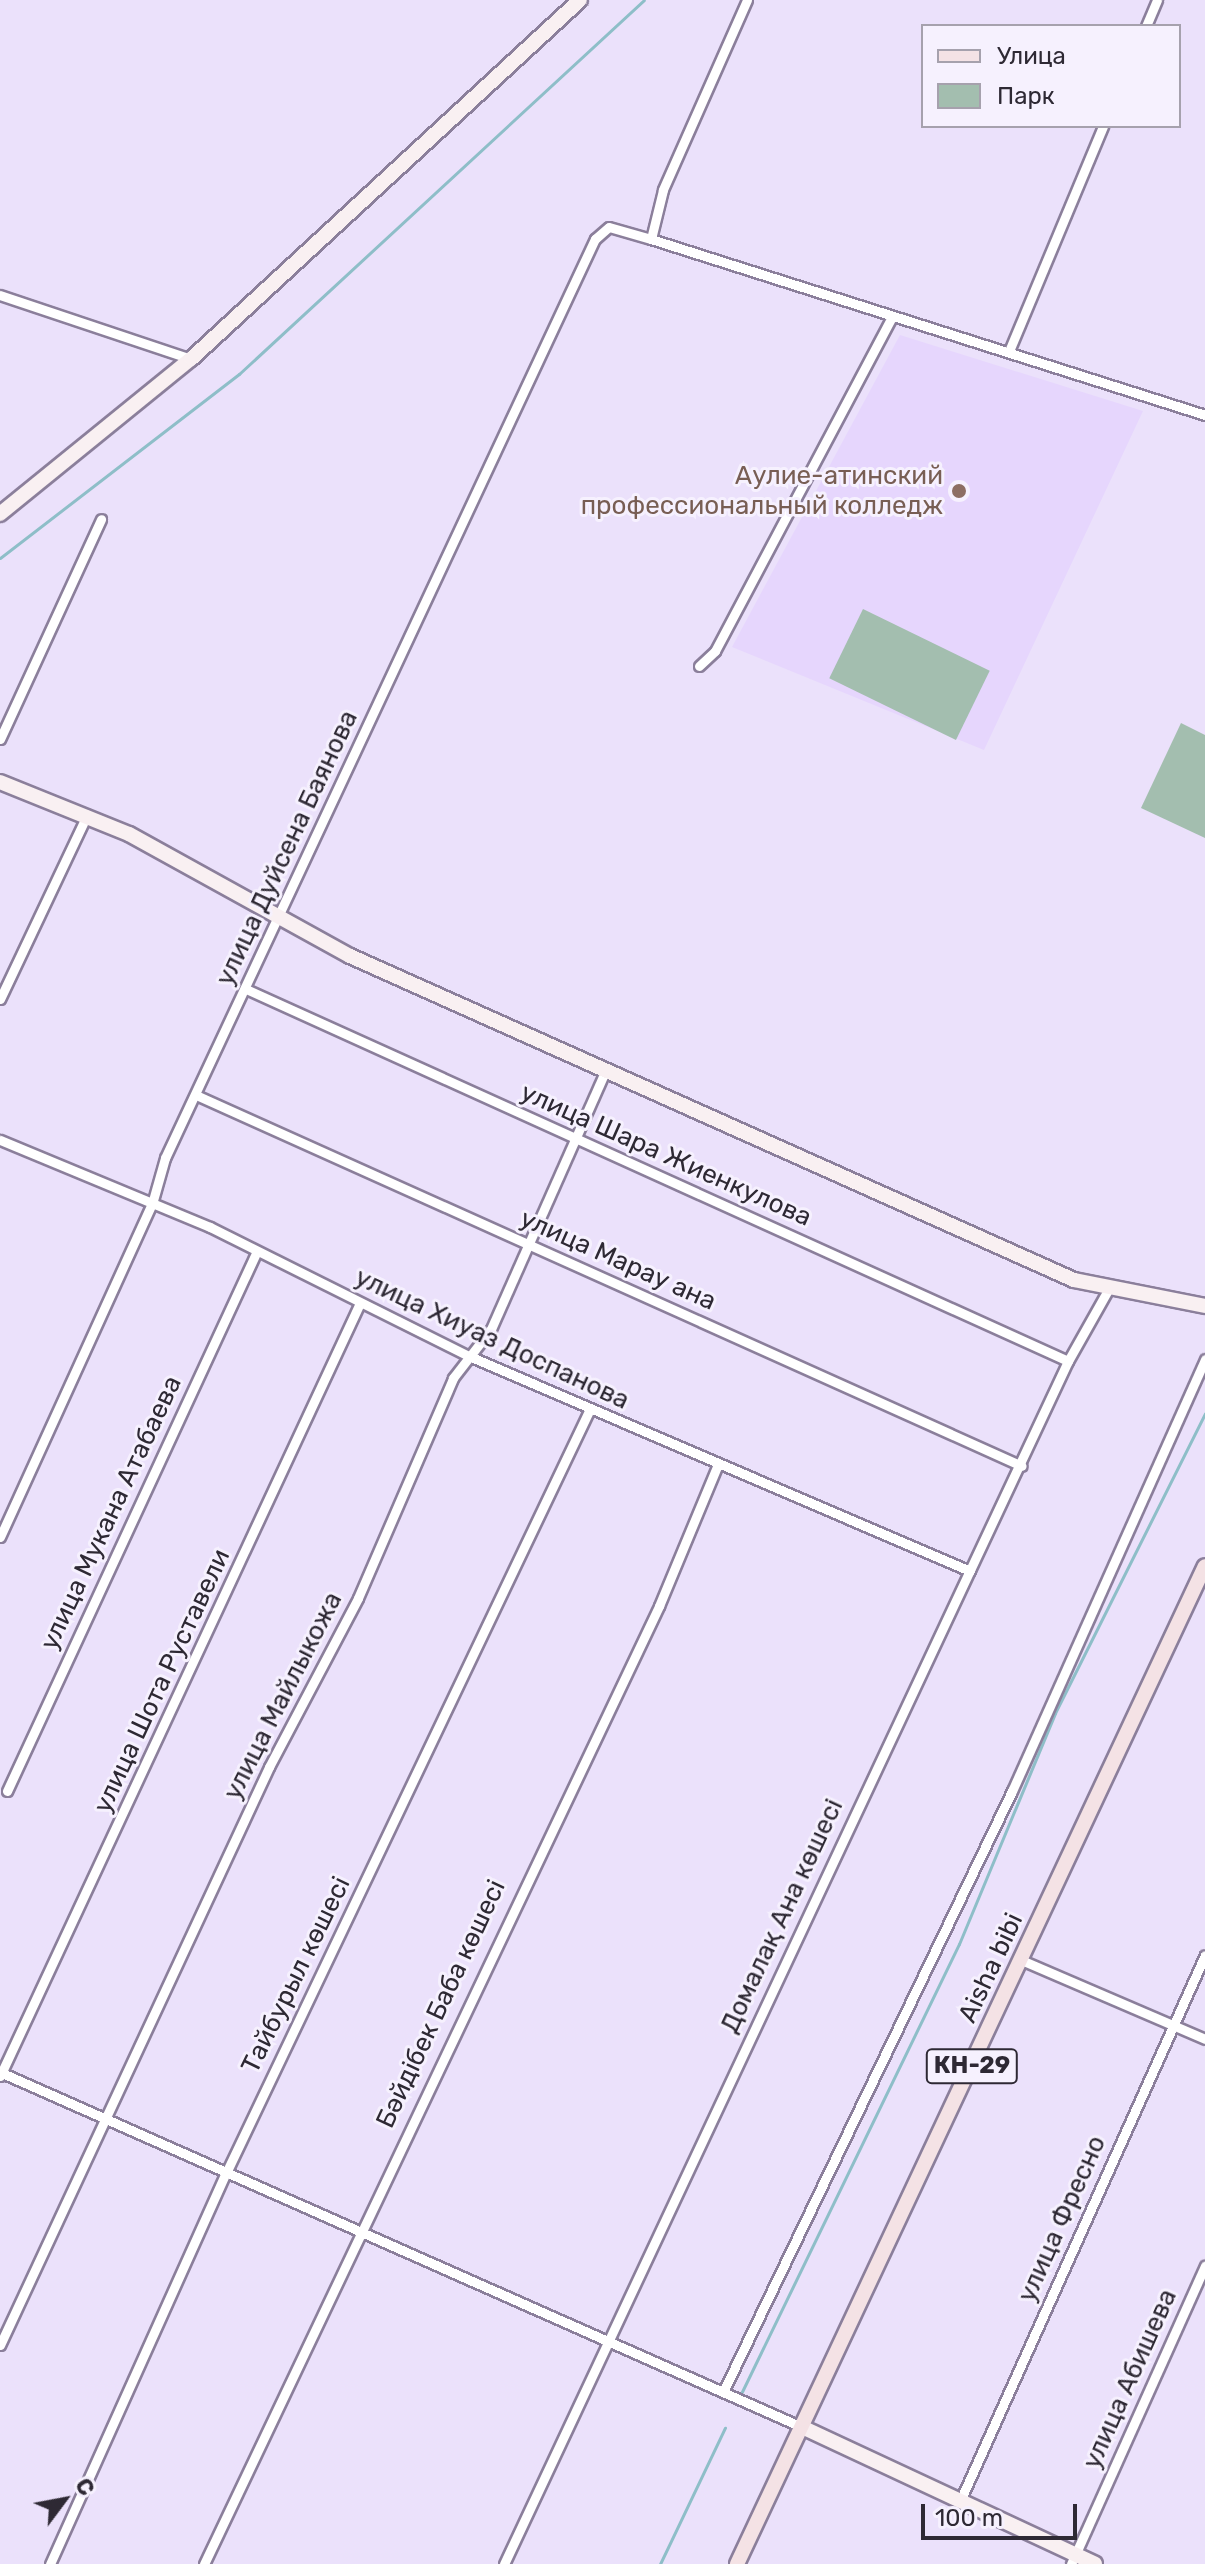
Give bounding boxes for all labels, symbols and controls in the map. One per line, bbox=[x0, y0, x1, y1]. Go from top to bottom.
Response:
legend bbox=[921, 24, 1181, 128]
text: Улица bbox=[997, 42, 1066, 70]
text: Парк bbox=[997, 82, 1055, 110]
place label: Аулие-атинский профессиональный колледж bbox=[581, 460, 943, 522]
marker: Аулие-атинский профессиональный колледж bbox=[950, 482, 968, 500]
street label: улица Дуйсена Баянова bbox=[209, 705, 365, 991]
street label: улица Шара Жиенкулова bbox=[516, 1077, 816, 1233]
street label: улица Марау ана bbox=[515, 1203, 721, 1317]
street label: улица Хиуаз Доспанова bbox=[350, 1262, 634, 1416]
street label: улица Мукана Атабаева bbox=[34, 1371, 188, 1655]
street label: улица Шота Руставели bbox=[87, 1544, 237, 1818]
street label: улица Майлыкожа bbox=[217, 1587, 349, 1805]
street label: Домалақ Ана көшесі bbox=[714, 1794, 850, 2038]
street label: Тайбурыл көшесі bbox=[235, 1872, 357, 2078]
street label: Бәйдібек Баба көшесі bbox=[370, 1875, 512, 2133]
street label: Aisha bibi bbox=[952, 1908, 1030, 2028]
road number: КН-29 bbox=[924, 2046, 1020, 2086]
street label: улица Фресно bbox=[1011, 2131, 1113, 2307]
street label: улица Абишева bbox=[1076, 2284, 1184, 2474]
north arrow bbox=[24, 2460, 104, 2540]
text: С bbox=[69, 2473, 100, 2501]
scale bar bbox=[925, 2488, 1081, 2538]
text: 100 m bbox=[935, 2504, 1003, 2532]

